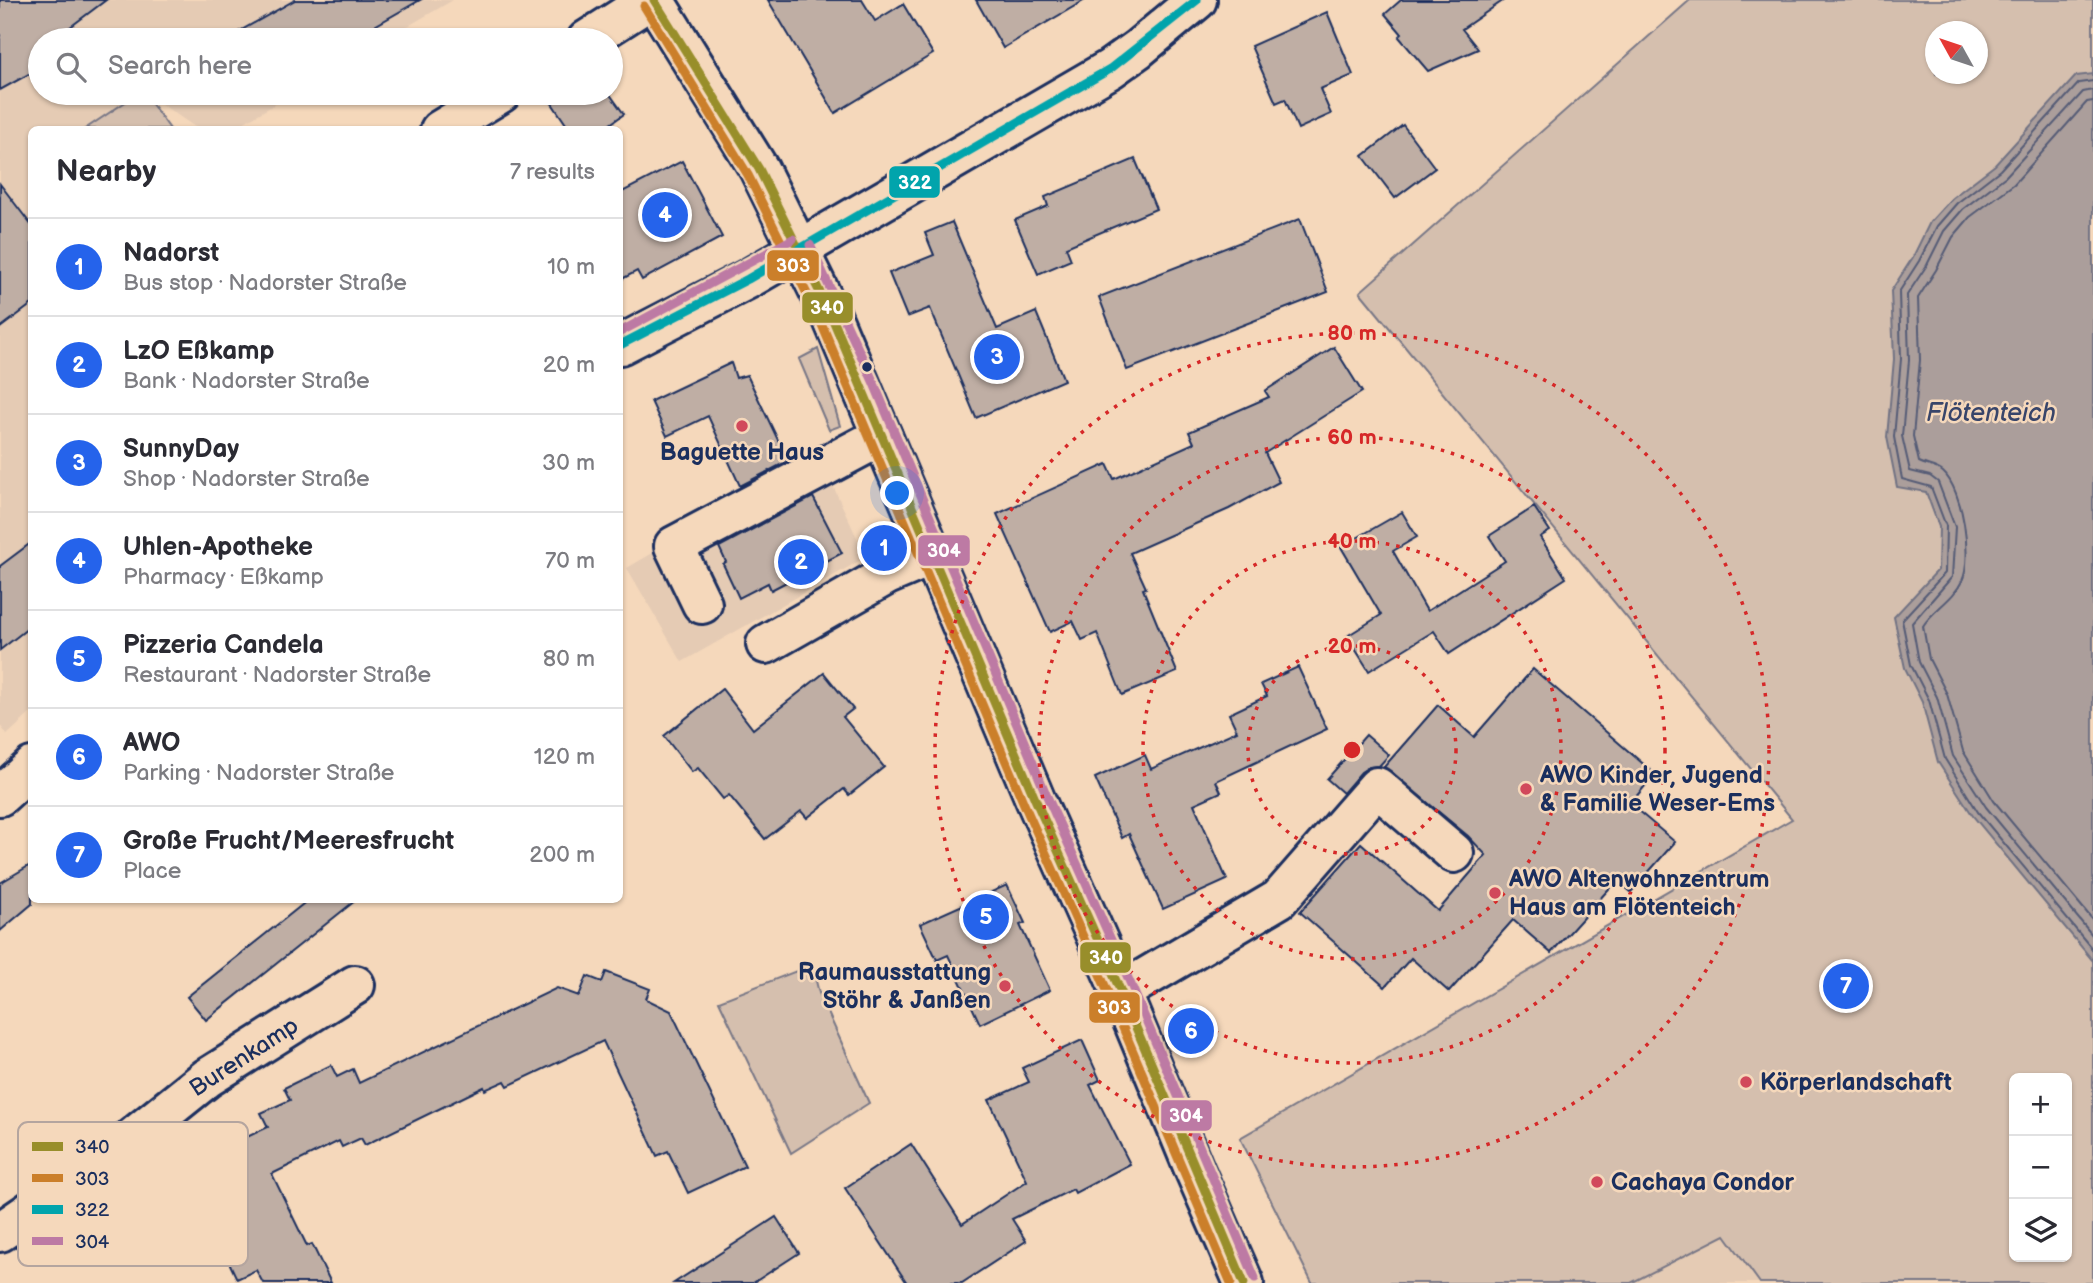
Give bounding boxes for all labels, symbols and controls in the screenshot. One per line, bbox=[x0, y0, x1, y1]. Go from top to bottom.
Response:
north arrow bbox=[1925, 21, 1988, 84]
search box bbox=[28, 28, 623, 105]
icon: search bbox=[52, 48, 90, 86]
text: Search here bbox=[108, 51, 252, 82]
text: Nearby bbox=[56, 154, 156, 190]
text: 7 results bbox=[510, 158, 595, 186]
line badge: 322 bbox=[888, 165, 941, 199]
text: 322 bbox=[898, 172, 933, 195]
pin: 4 bbox=[642, 189, 688, 241]
text: Nadorst bbox=[123, 238, 219, 269]
line badge: 303 bbox=[766, 249, 820, 282]
text: 1 bbox=[74, 253, 84, 281]
text: 10 m bbox=[547, 253, 595, 281]
text: 303 bbox=[776, 255, 810, 278]
text: Bus stop · Nadorster Straße bbox=[123, 269, 407, 297]
line badge: 340 bbox=[801, 291, 854, 324]
text: 340 bbox=[810, 297, 844, 320]
text: 80 m bbox=[1327, 321, 1377, 346]
pin: 3 bbox=[974, 331, 1020, 383]
text: LzO Eßkamp bbox=[123, 336, 274, 367]
text: 2 bbox=[72, 351, 86, 379]
text: 20 m bbox=[543, 351, 595, 379]
unlabelled marker bbox=[860, 360, 874, 374]
text: Bank · Nadorster Straße bbox=[123, 367, 370, 395]
water label: Flötenteich bbox=[1926, 398, 2056, 429]
marker: Baguette Haus bbox=[734, 418, 750, 434]
text: 60 m bbox=[1327, 425, 1377, 450]
text: SunnyDay bbox=[123, 434, 239, 465]
place label: Baguette Haus bbox=[660, 438, 824, 467]
text: 3 bbox=[72, 449, 86, 477]
text: 30 m bbox=[542, 449, 595, 477]
text: Shop · Nadorster Straße bbox=[123, 465, 370, 493]
your location bbox=[880, 476, 914, 510]
pin: 1 bbox=[861, 522, 907, 574]
text: 40 m bbox=[1327, 529, 1377, 554]
text: Uhlen-Apotheke bbox=[123, 532, 313, 563]
line badge: 304 bbox=[917, 534, 971, 567]
pin: 2 bbox=[778, 536, 824, 588]
text: 304 bbox=[927, 540, 961, 563]
text: 4 bbox=[72, 547, 86, 575]
text: 70 m bbox=[545, 547, 595, 575]
text: Pharmacy · Eßkamp bbox=[123, 563, 324, 591]
text: Pizzeria Candela bbox=[123, 630, 324, 661]
text: 20 m bbox=[1328, 634, 1376, 659]
text: 5 bbox=[72, 645, 86, 673]
text: 80 m bbox=[543, 645, 595, 673]
text: Restaurant · Nadorster Straße bbox=[123, 661, 431, 689]
text: AWO bbox=[123, 728, 180, 759]
centre of rings bbox=[1340, 738, 1364, 762]
text: 6 bbox=[72, 743, 86, 771]
text: 120 m bbox=[534, 743, 595, 771]
text: Parking · Nadorster Straße bbox=[123, 759, 394, 787]
place label: AWO Kinder, Jugend & Familie Weser-Ems bbox=[1539, 761, 1775, 818]
marker: AWO Kinder, Jugend & Familie Weser-Ems bbox=[1518, 781, 1534, 797]
text: Große Frucht/Meeresfrucht bbox=[123, 826, 454, 857]
text: 7 bbox=[73, 841, 85, 869]
text: 200 m bbox=[529, 841, 595, 869]
text: Place bbox=[123, 857, 181, 885]
place label: AWO Altenwohnzentrum Haus am Flötenteich bbox=[1508, 865, 1769, 922]
marker: AWO Altenwohnzentrum Haus am Flötenteich bbox=[1487, 885, 1503, 901]
pin: 5 bbox=[963, 891, 1009, 943]
line badge: 340 bbox=[1079, 941, 1132, 974]
text: 340 bbox=[1089, 947, 1123, 970]
place label: Raumausstattung Stöhr & Janßen bbox=[798, 958, 991, 1015]
pin: 7 bbox=[1823, 960, 1869, 1012]
marker: Raumausstattung Stöhr & Janßen bbox=[997, 978, 1013, 994]
line badge: 303 bbox=[1088, 991, 1141, 1024]
text: 303 bbox=[1097, 997, 1131, 1020]
pin: 6 bbox=[1168, 1005, 1214, 1057]
street label: Burenkamp bbox=[184, 1011, 304, 1103]
place label: Körperlandschaft bbox=[1760, 1068, 1952, 1097]
map controls bbox=[2009, 1073, 2072, 1262]
button: + bbox=[2009, 1073, 2072, 1136]
marker: Körperlandschaft bbox=[1738, 1074, 1754, 1090]
line badge: 304 bbox=[1160, 1099, 1213, 1132]
text: 304 bbox=[1169, 1105, 1203, 1128]
legend bbox=[18, 1122, 248, 1266]
text: 340 bbox=[75, 1136, 109, 1159]
button: − bbox=[2009, 1136, 2072, 1199]
text: 303 bbox=[75, 1168, 110, 1191]
place label: Cachaya Condor bbox=[1611, 1168, 1795, 1197]
marker: Cachaya Condor bbox=[1589, 1174, 1605, 1190]
text: 322 bbox=[75, 1199, 110, 1222]
button: layers bbox=[2009, 1199, 2072, 1262]
text: 304 bbox=[75, 1231, 110, 1254]

